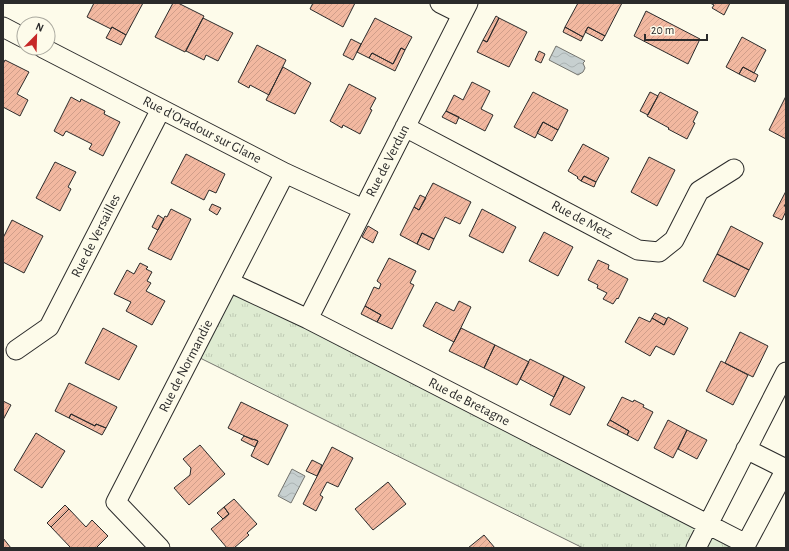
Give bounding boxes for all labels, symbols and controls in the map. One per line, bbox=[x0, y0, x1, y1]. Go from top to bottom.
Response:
north arrow bbox=[16, 16, 56, 56]
scale bar bbox=[645, 16, 707, 42]
text: N bbox=[34, 21, 45, 34]
text: 20 m bbox=[651, 24, 674, 36]
street label: Rue d'Oradour sur Glane bbox=[140, 94, 264, 166]
street label: Rue de Verdun bbox=[364, 123, 412, 199]
street label: Rue de Versailles bbox=[69, 192, 123, 280]
street label: Rue de Metz bbox=[549, 198, 615, 242]
street label: Rue de Normandie bbox=[157, 317, 215, 415]
street label: Rue de Bretagne bbox=[426, 376, 512, 428]

